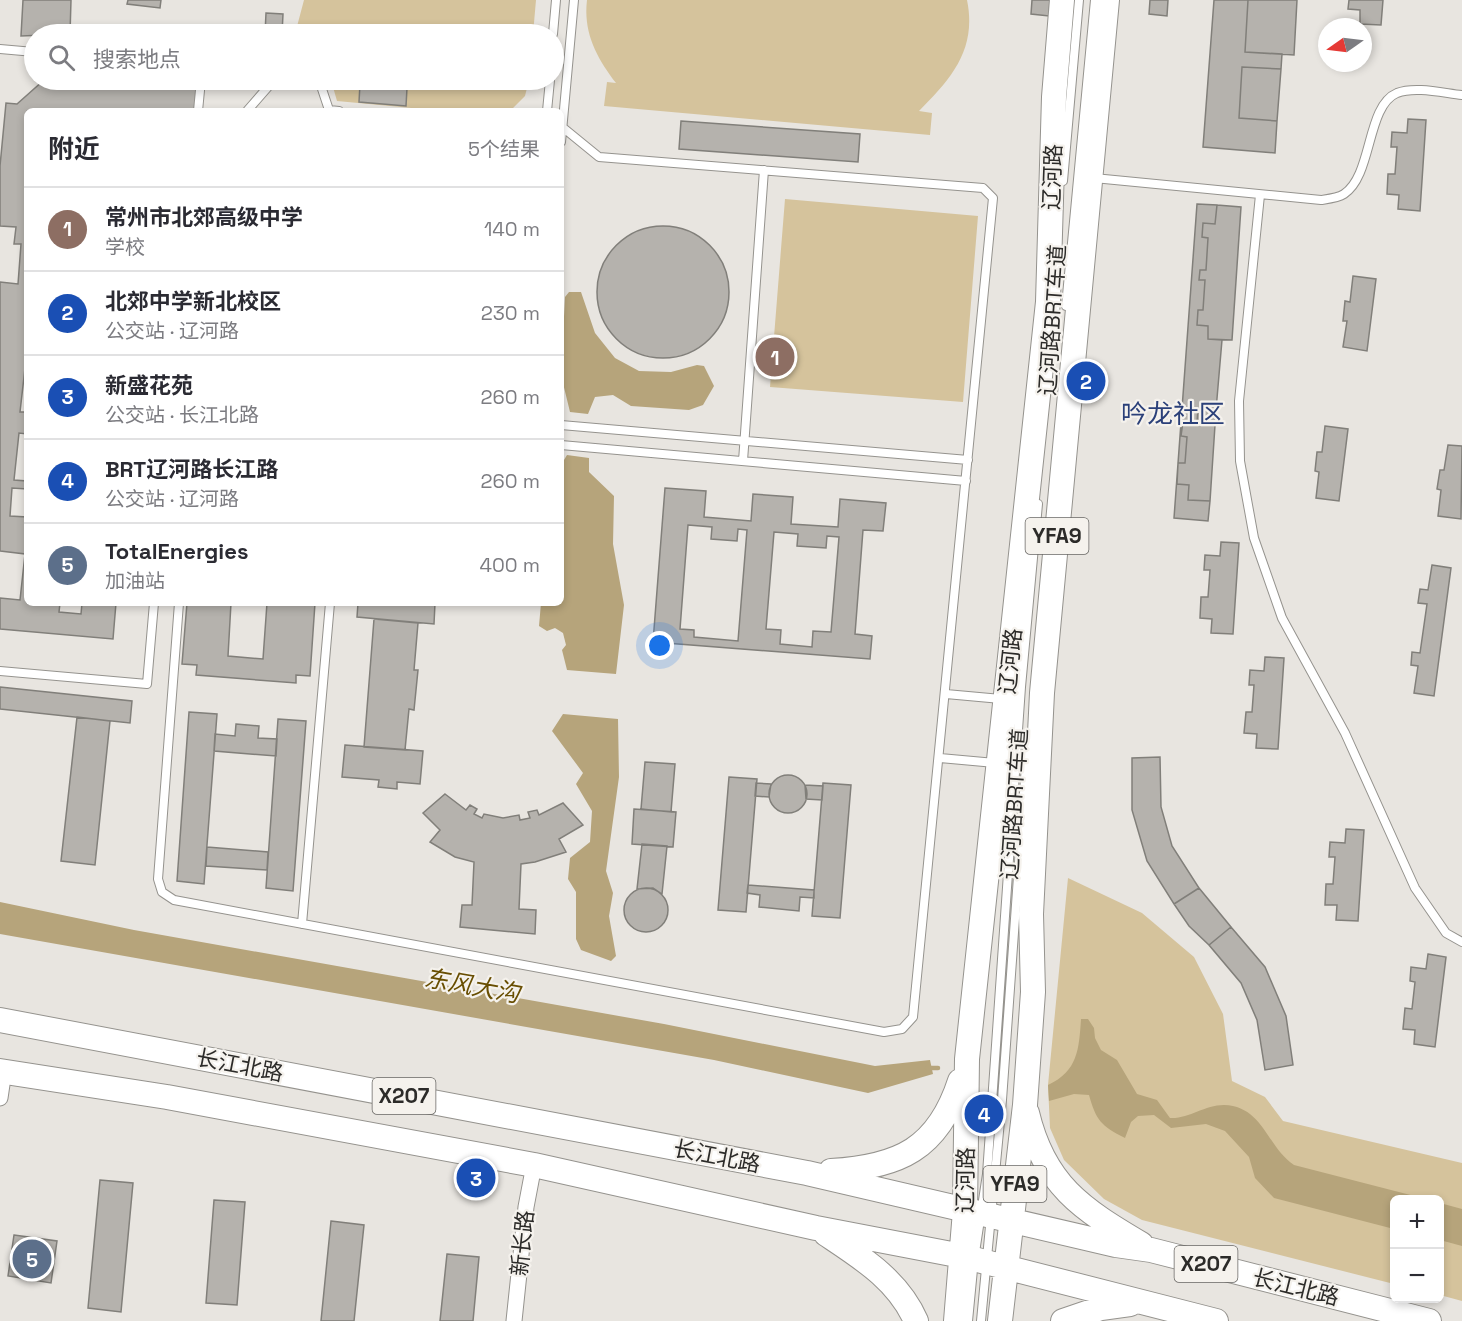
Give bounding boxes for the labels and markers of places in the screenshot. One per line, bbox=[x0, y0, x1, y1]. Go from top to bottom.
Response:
pin: 1 bbox=[756, 334, 794, 380]
pin: 2 bbox=[1066, 358, 1106, 404]
pin: 4 bbox=[964, 1092, 1004, 1136]
pin: 3 bbox=[456, 1156, 496, 1200]
pin: 5 bbox=[12, 1236, 51, 1282]

